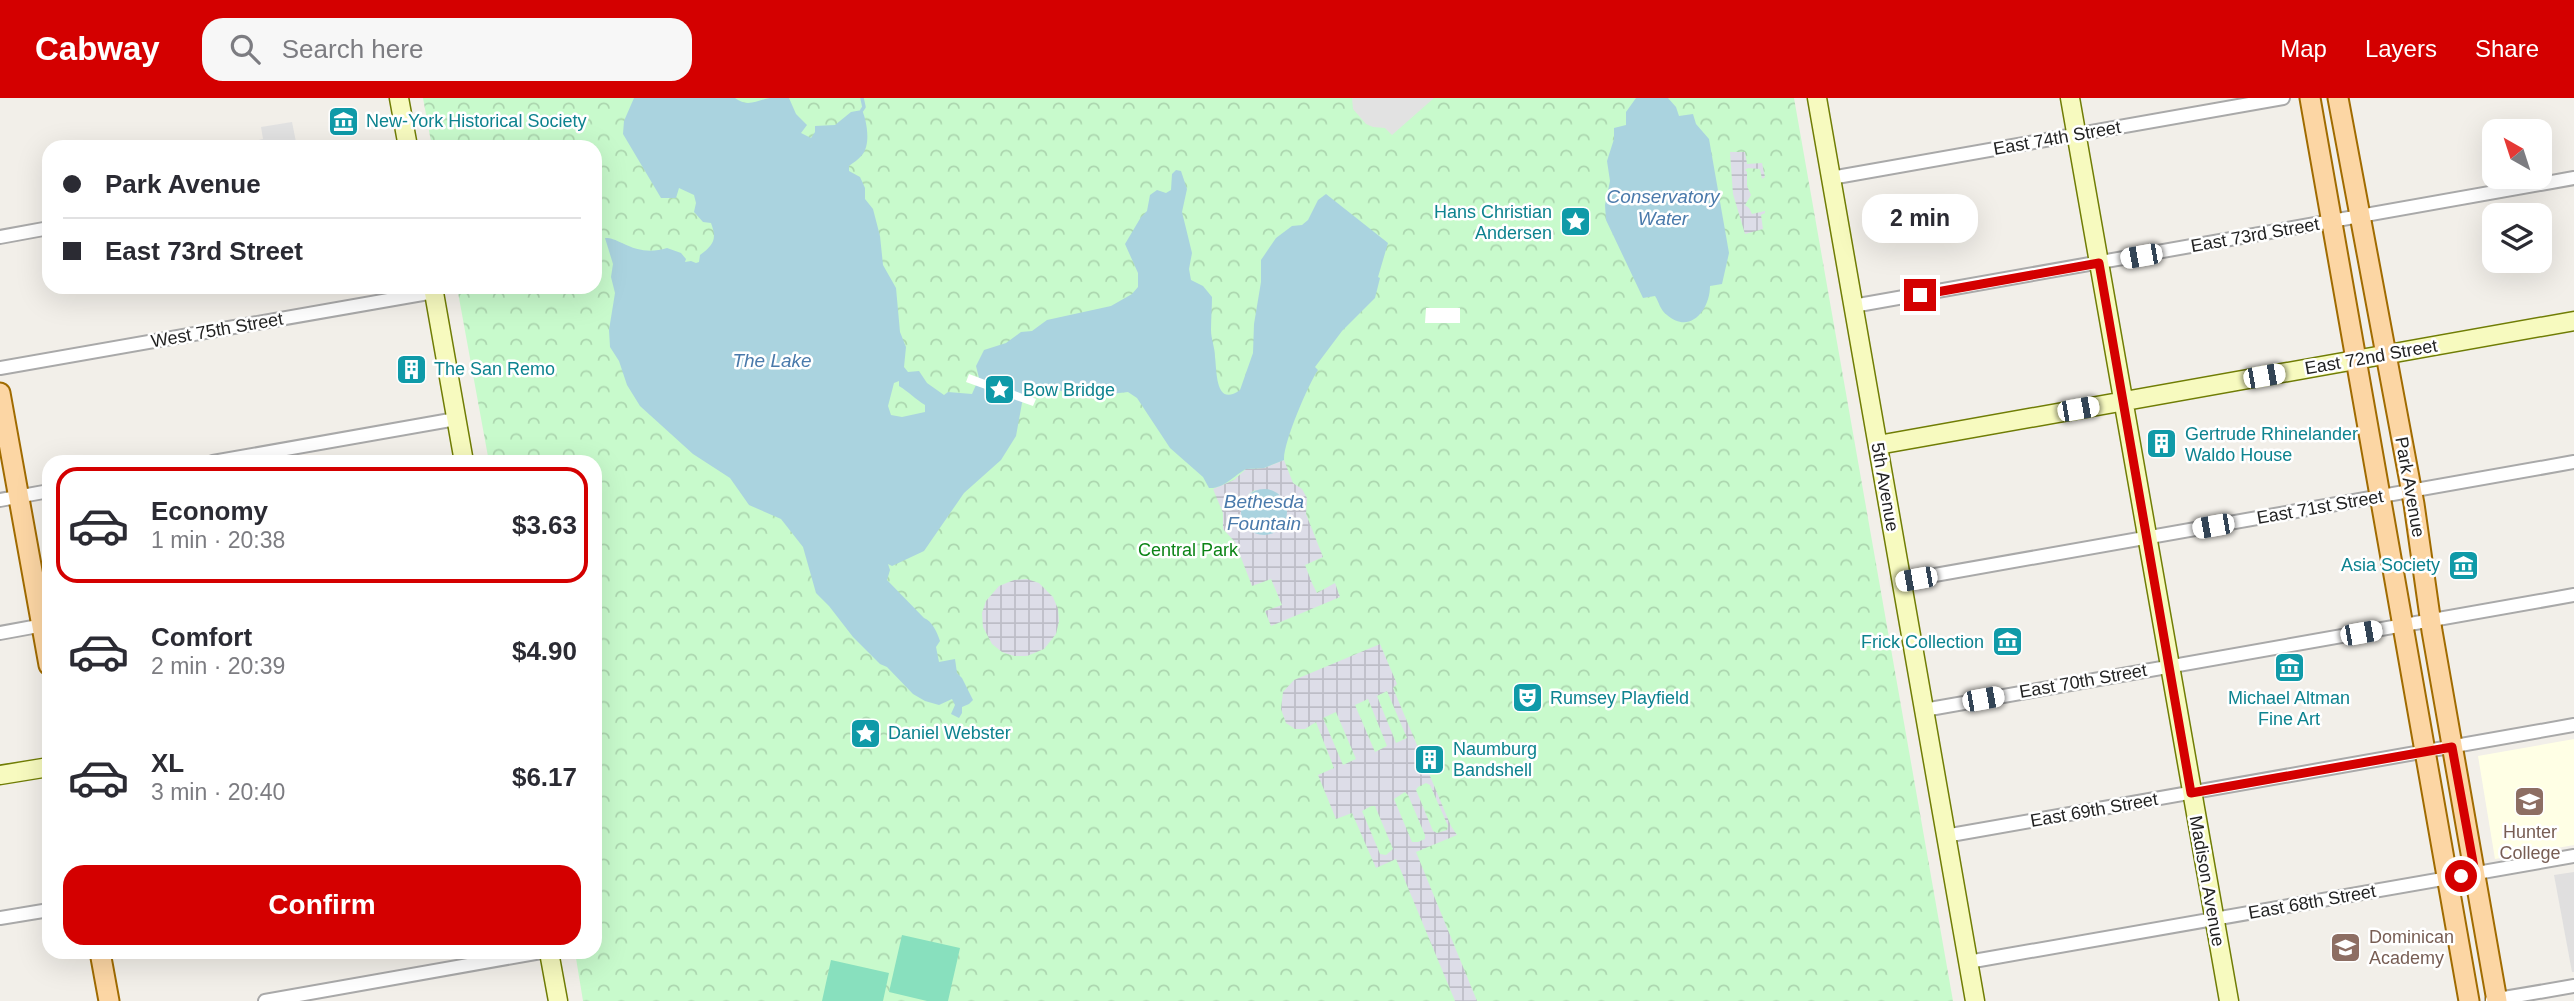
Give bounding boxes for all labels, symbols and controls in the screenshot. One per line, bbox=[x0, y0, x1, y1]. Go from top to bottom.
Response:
search box bbox=[202, 18, 692, 81]
text: Cabway bbox=[35, 30, 160, 67]
icon: search bbox=[226, 30, 264, 68]
text: Search here bbox=[282, 34, 423, 64]
text: Map bbox=[2280, 35, 2327, 62]
text: Layers bbox=[2365, 35, 2437, 62]
text: Share bbox=[2475, 35, 2539, 62]
museum icon: New-York Historical Society bbox=[326, 104, 360, 138]
place label: New-York Historical Society bbox=[366, 111, 586, 131]
street label: East 74th Street bbox=[1992, 117, 2122, 159]
north arrow bbox=[2482, 119, 2552, 189]
map controls bbox=[2482, 119, 2552, 273]
text: Park Avenue bbox=[105, 169, 261, 199]
water label: Conservatory Water bbox=[1607, 186, 1721, 229]
callout: 2 min bbox=[1862, 194, 1978, 242]
place label: Hans Christian Andersen bbox=[1434, 202, 1552, 243]
button: layers bbox=[2482, 203, 2552, 273]
place icon: Hans Christian Andersen bbox=[1558, 205, 1592, 239]
text: 2 min bbox=[1890, 205, 1950, 231]
street label: East 73rd Street bbox=[2189, 214, 2321, 256]
text: East 73rd Street bbox=[105, 236, 303, 266]
car bbox=[2119, 242, 2164, 270]
route end bbox=[1904, 279, 1936, 311]
street label: West 75th Street bbox=[149, 309, 285, 351]
street label: East 72nd Street bbox=[2303, 336, 2439, 378]
water label: The Lake bbox=[732, 350, 812, 371]
building icon: The San Remo bbox=[394, 352, 428, 386]
place label: The San Remo bbox=[434, 359, 555, 379]
car bbox=[2242, 362, 2287, 390]
place icon: Bow Bridge bbox=[983, 373, 1017, 407]
place label: Bow Bridge bbox=[1023, 380, 1115, 400]
car bbox=[2056, 395, 2101, 423]
place label: Gertrude Rhinelander Waldo House bbox=[2185, 424, 2358, 465]
building icon: Gertrude Rhinelander Waldo House bbox=[2145, 427, 2179, 461]
street label: Park Avenue bbox=[2391, 435, 2429, 539]
street label: 5th Avenue bbox=[1867, 441, 1903, 533]
street label: East 71st Street bbox=[2255, 486, 2385, 528]
water label: Bethesda Fountain bbox=[1224, 491, 1304, 534]
icon: car bbox=[67, 494, 130, 557]
text: Economy bbox=[151, 496, 268, 526]
text: $3.63 bbox=[512, 510, 577, 540]
car bbox=[2191, 512, 2236, 540]
text: 1 min · 20:38 bbox=[151, 527, 285, 553]
park label: Central Park bbox=[1138, 540, 1239, 560]
museum icon: Asia Society bbox=[2446, 548, 2480, 582]
place label: Asia Society bbox=[2341, 555, 2440, 575]
car bbox=[1894, 565, 1939, 593]
car bbox=[2339, 619, 2384, 647]
icon: car bbox=[67, 620, 130, 683]
text: Comfort bbox=[151, 622, 252, 652]
museum icon: Frick Collection bbox=[1990, 625, 2024, 659]
place label: Frick Collection bbox=[1861, 632, 1984, 652]
text: $4.90 bbox=[512, 636, 577, 666]
museum icon: Michael Altman Fine Art bbox=[2272, 651, 2306, 685]
text: 2 min · 20:39 bbox=[151, 653, 285, 679]
street label: East 70th Street bbox=[2018, 660, 2148, 702]
theatre icon: Rumsey Playfield bbox=[1510, 681, 1544, 715]
car bbox=[1961, 685, 2006, 713]
place label: Rumsey Playfield bbox=[1550, 688, 1689, 708]
place label: Michael Altman Fine Art bbox=[2228, 688, 2350, 729]
place icon: Daniel Webster bbox=[848, 716, 882, 750]
place label: Daniel Webster bbox=[888, 723, 1011, 743]
place label: Naumburg Bandshell bbox=[1453, 739, 1537, 780]
building icon: Naumburg Bandshell bbox=[1413, 742, 1447, 776]
icon: car bbox=[67, 746, 130, 809]
text: XL bbox=[151, 748, 184, 778]
text: $6.17 bbox=[512, 762, 577, 792]
text: 3 min · 20:40 bbox=[151, 779, 285, 805]
school or university icon: Hunter College bbox=[2513, 784, 2547, 818]
street label: East 69th Street bbox=[2029, 789, 2159, 831]
street label: Madison Avenue bbox=[2186, 814, 2228, 948]
place label: Hunter College bbox=[2499, 822, 2561, 863]
route start bbox=[2445, 860, 2477, 892]
button: Confirm bbox=[63, 865, 581, 945]
street label: East 68th Street bbox=[2247, 881, 2377, 923]
place label: Dominican Academy bbox=[2369, 927, 2454, 968]
school or university icon: Dominican Academy bbox=[2329, 930, 2363, 964]

